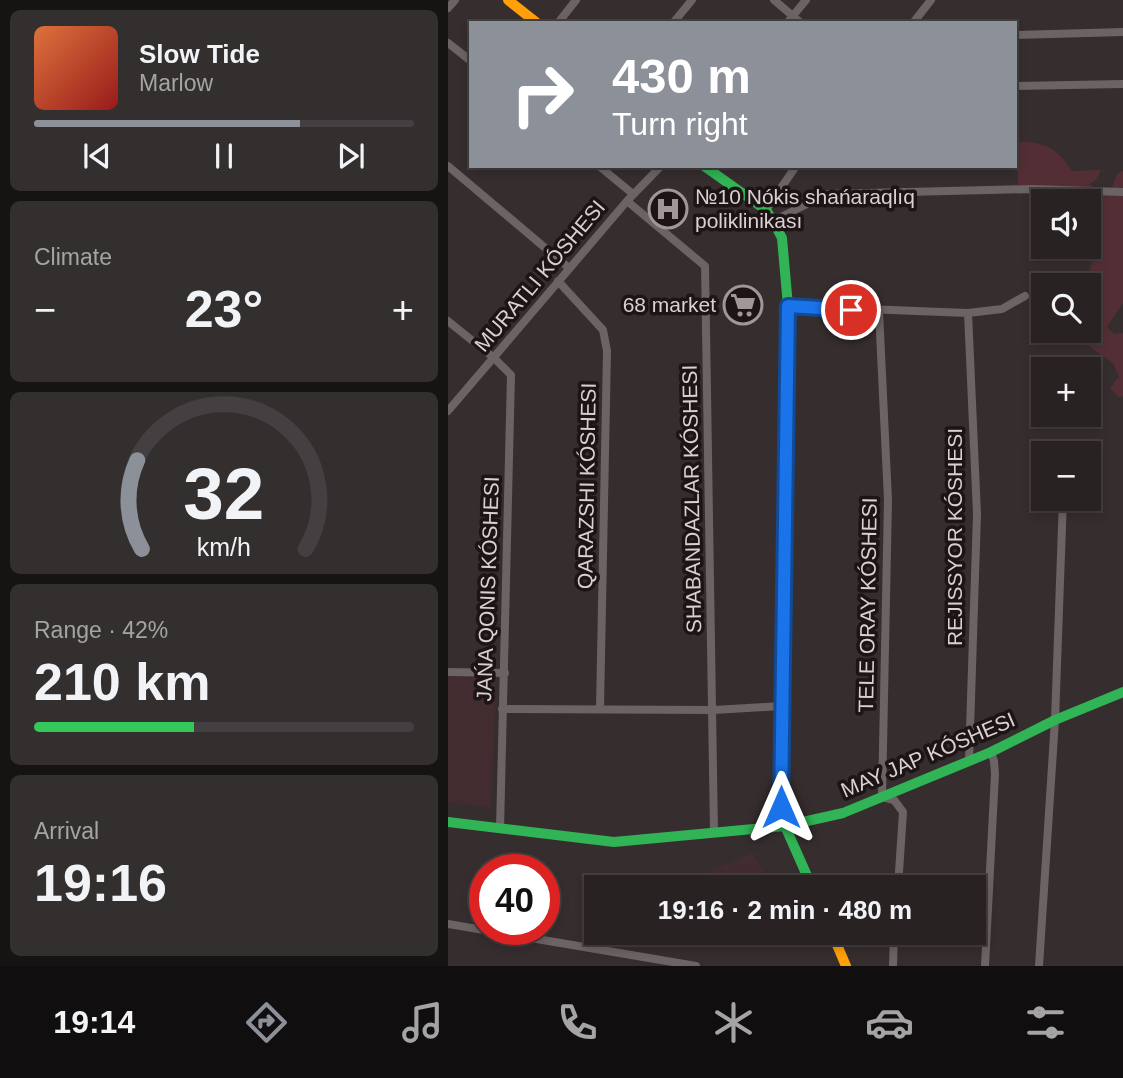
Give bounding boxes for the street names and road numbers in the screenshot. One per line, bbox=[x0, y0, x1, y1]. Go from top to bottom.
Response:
street label: MURATLI KÓSHESI bbox=[470, 196, 609, 356]
street label: SHABANDAZLAR KÓSHESI bbox=[678, 365, 705, 633]
street label: QARAZSHI KÓSHESI bbox=[573, 383, 600, 589]
street label: REJISSYOR KÓSHESI bbox=[943, 428, 966, 646]
street label: JAŃA QONIS KÓSHESI bbox=[472, 476, 503, 702]
street label: TELE ORAY KÓSHESI bbox=[854, 497, 881, 713]
street label: MAY JAP KÓSHESI bbox=[837, 707, 1018, 802]

